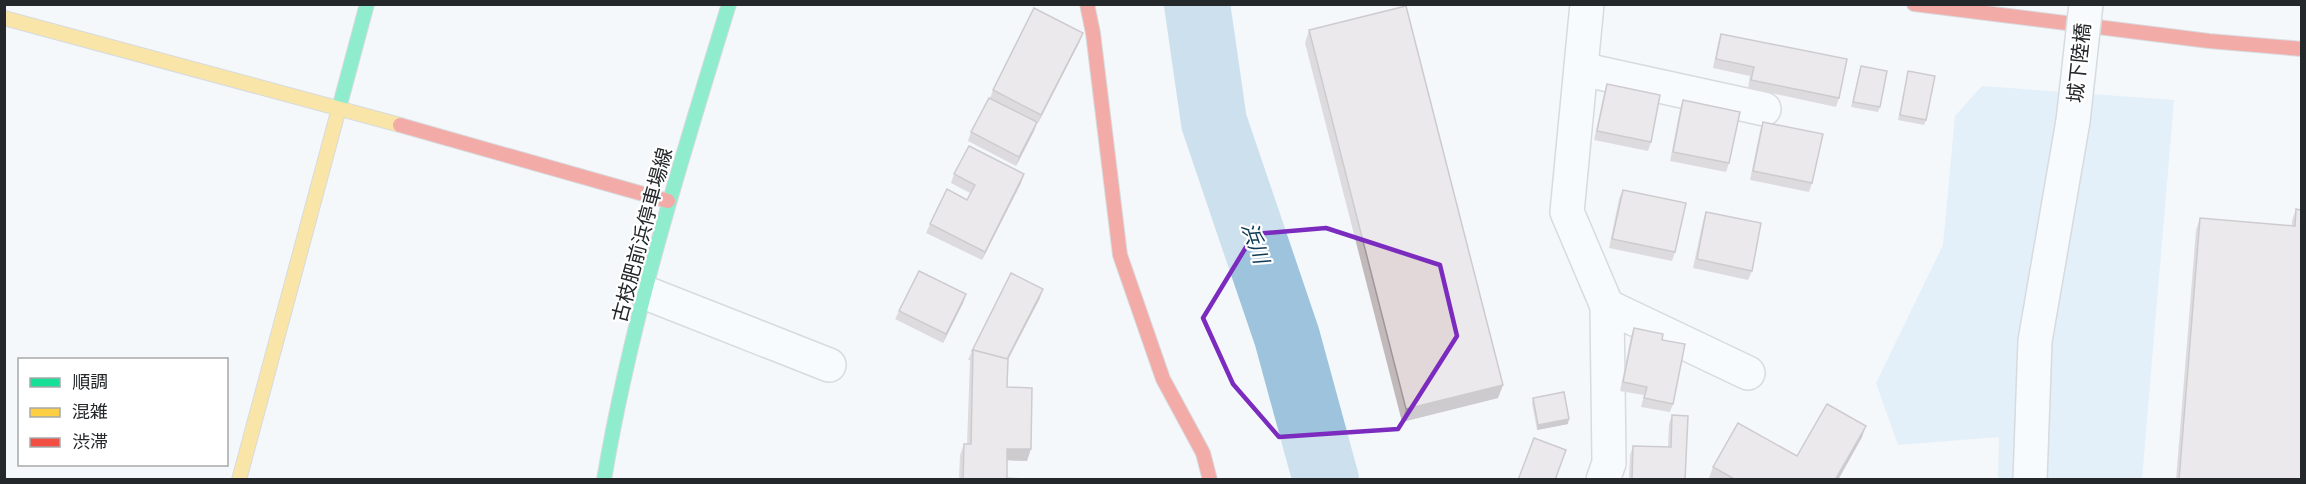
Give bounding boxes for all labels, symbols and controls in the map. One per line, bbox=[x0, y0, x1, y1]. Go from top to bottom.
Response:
street label: 城下陸橋 bbox=[2062, 22, 2094, 104]
street label: 古枝肥前浜停車場線 bbox=[606, 145, 676, 325]
water label: 浜川 bbox=[1238, 219, 1276, 268]
legend bbox=[18, 358, 228, 466]
text: 順調 bbox=[72, 370, 108, 392]
text: 混雑 bbox=[72, 400, 108, 422]
text: 渋滞 bbox=[72, 430, 108, 452]

